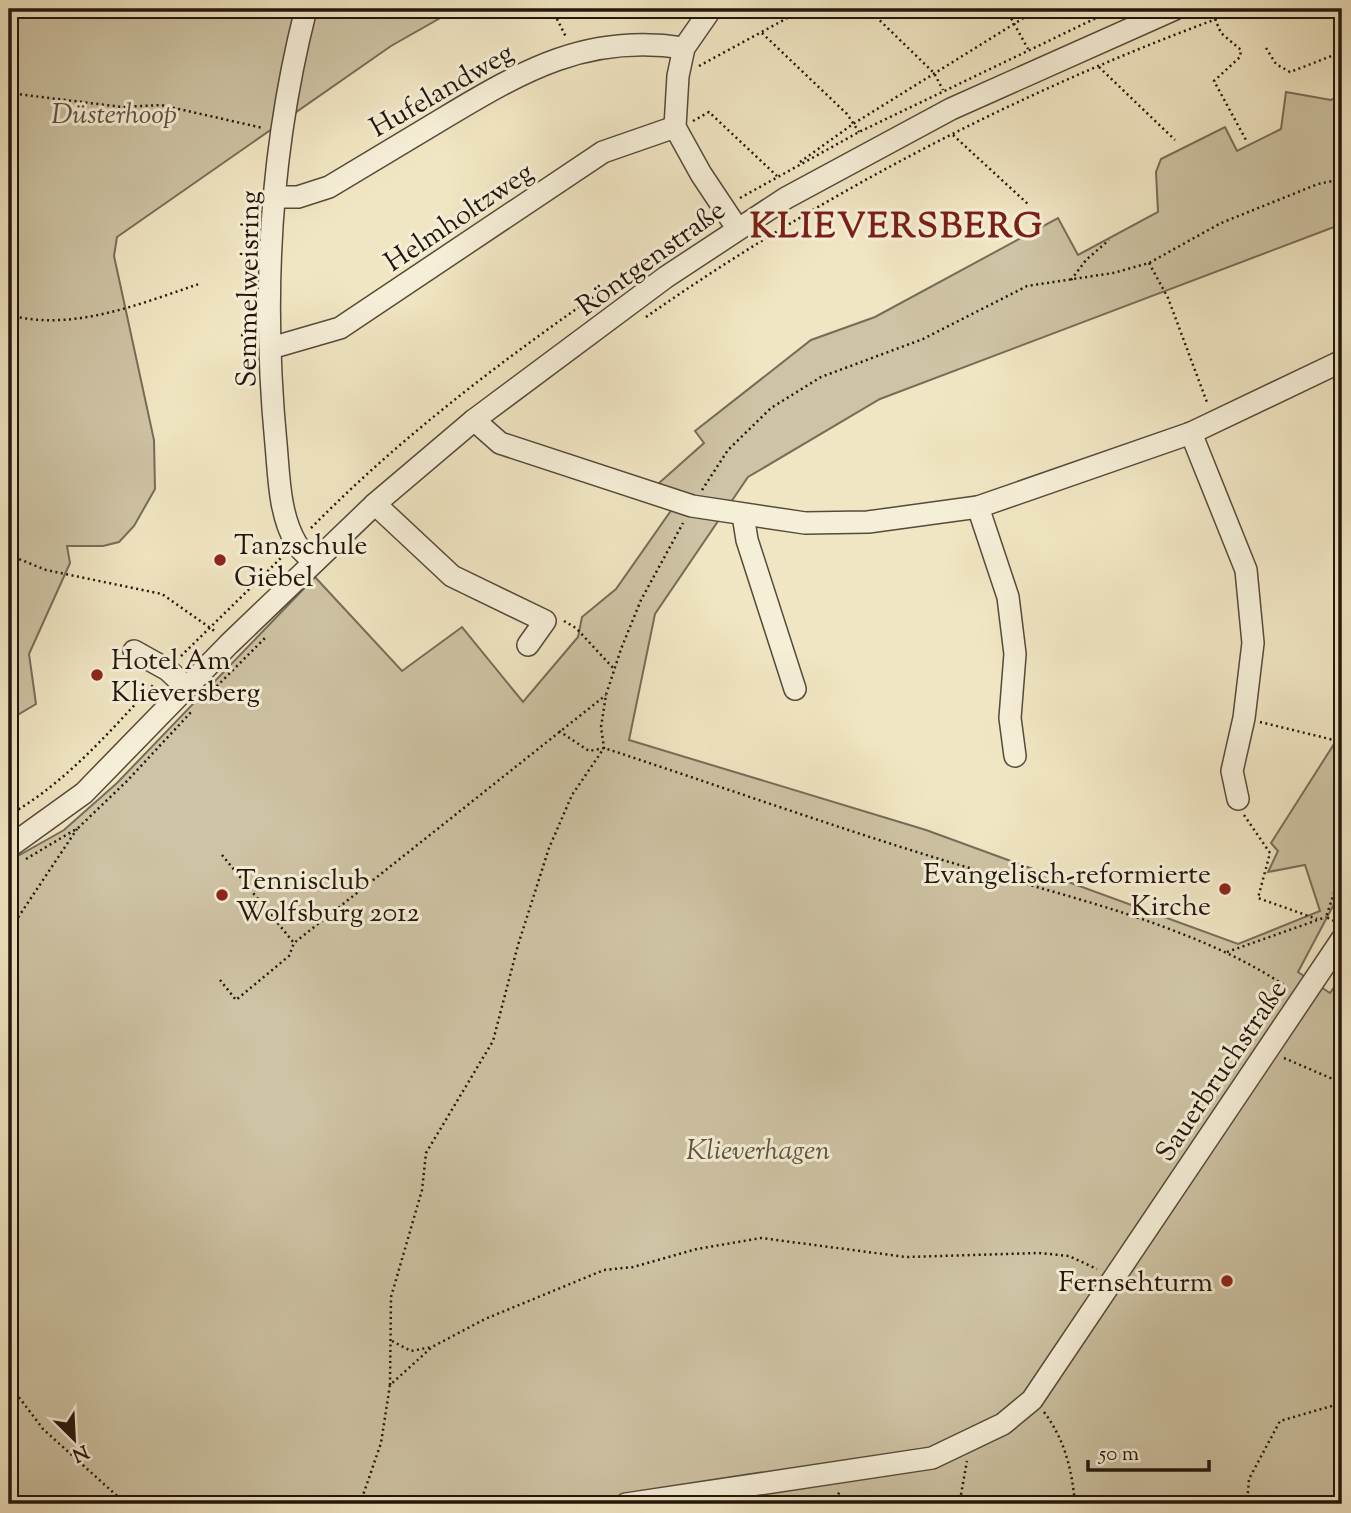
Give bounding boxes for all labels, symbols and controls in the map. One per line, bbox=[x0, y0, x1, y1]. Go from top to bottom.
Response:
street label: Hufelandweg bbox=[363, 34, 522, 149]
park label: Düsterhoop bbox=[51, 96, 177, 136]
street label: Helmholtzweg bbox=[377, 154, 542, 283]
street label: Semmelweisring bbox=[228, 190, 272, 388]
street label: Röntgenstraße bbox=[569, 192, 734, 327]
district label: KLIEVERSBERG bbox=[750, 203, 1044, 254]
place label: Tanzschule Giebel bbox=[234, 527, 368, 599]
marker: Tanzschule Giebel bbox=[212, 552, 228, 568]
place label: Hotel Am Klieversberg bbox=[111, 642, 260, 714]
marker: Hotel Am Klieversberg bbox=[89, 667, 105, 683]
place label: Evangelisch-reformierte Kirche bbox=[923, 856, 1211, 928]
place label: Tennisclub Wolfsburg 2012 bbox=[236, 862, 420, 934]
marker: Evangelisch-reformierte Kirche bbox=[1217, 881, 1233, 897]
marker: Tennisclub Wolfsburg 2012 bbox=[214, 887, 230, 903]
street label: Sauerbruchstraße bbox=[1147, 973, 1298, 1170]
park label: Klieverhagen bbox=[686, 1132, 830, 1172]
place label: Fernsehturm bbox=[1058, 1264, 1213, 1304]
marker: Fernsehturm bbox=[1219, 1273, 1235, 1289]
north arrow bbox=[38, 1404, 108, 1474]
scale bar bbox=[1088, 1429, 1209, 1473]
text: N bbox=[67, 1437, 92, 1468]
text: 50 m bbox=[1098, 1440, 1139, 1470]

